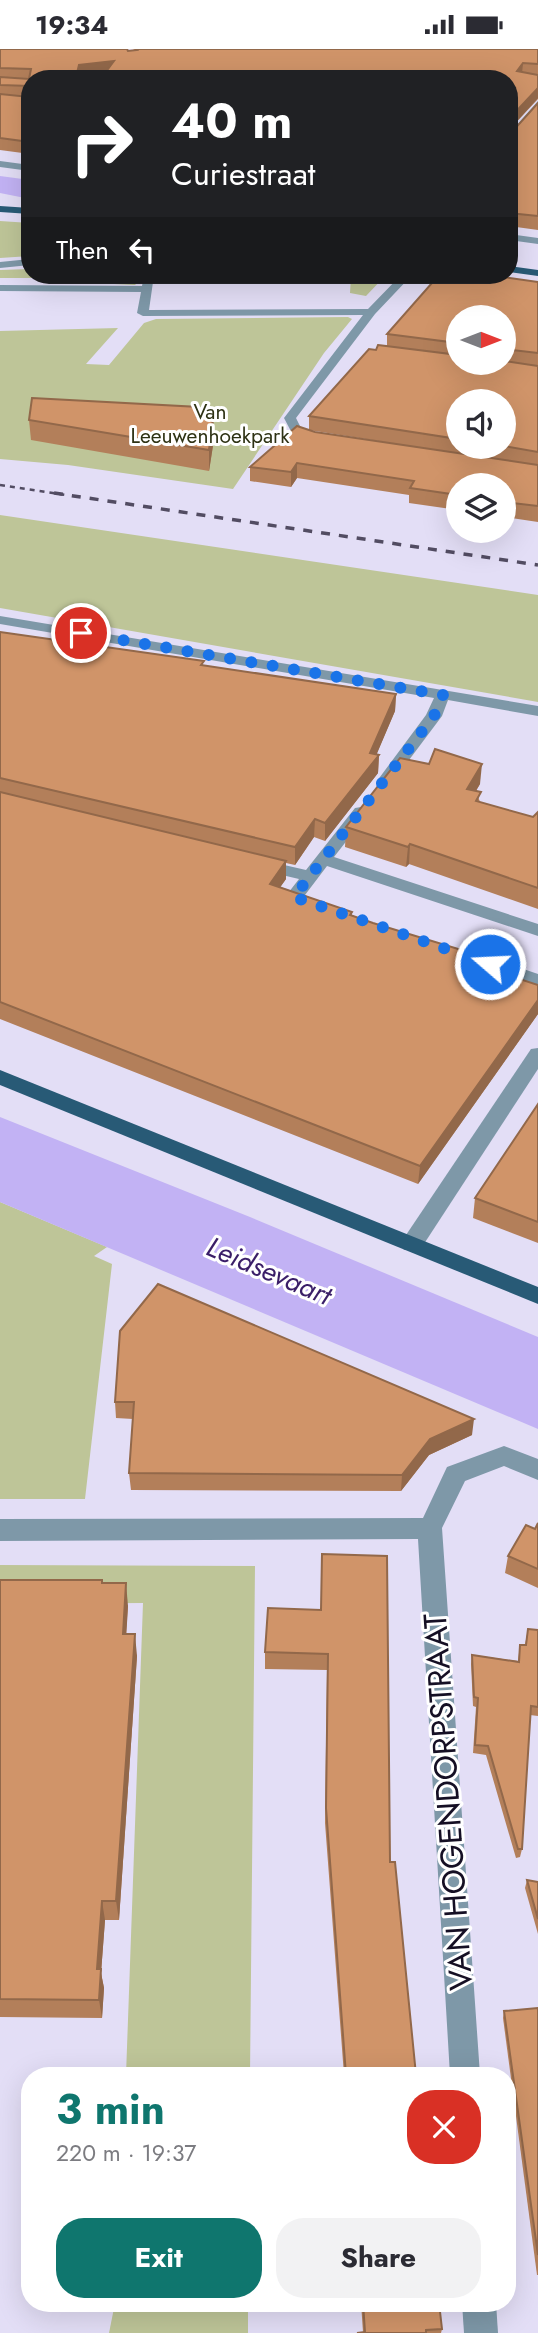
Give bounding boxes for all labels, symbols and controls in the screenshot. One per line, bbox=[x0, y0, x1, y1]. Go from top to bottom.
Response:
text: 19:34 bbox=[35, 6, 108, 44]
text: 40 m bbox=[171, 86, 293, 156]
icon: right bbox=[56, 98, 147, 189]
text: Curiestraat bbox=[171, 151, 316, 197]
text: Then bbox=[56, 231, 109, 269]
icon: left bbox=[123, 231, 161, 269]
north arrow bbox=[446, 305, 516, 375]
map controls bbox=[446, 305, 516, 543]
button: sound bbox=[446, 389, 516, 459]
park label: Van Leeuwenhoekpark bbox=[131, 397, 290, 451]
button: layers bbox=[446, 473, 516, 543]
pin bbox=[51, 603, 111, 663]
icon: arrive bbox=[62, 614, 100, 652]
position arrow bbox=[453, 927, 527, 1001]
water label: Leidsevaart bbox=[200, 1226, 339, 1316]
street label: VAN HOGENDORPSTRAAT bbox=[412, 1612, 484, 1992]
text: 3 min bbox=[56, 2079, 165, 2140]
button: close bbox=[407, 2090, 481, 2164]
text: 220 m · 19:37 bbox=[56, 2136, 196, 2170]
button: Exit bbox=[56, 2218, 262, 2298]
button: Share bbox=[276, 2218, 481, 2298]

